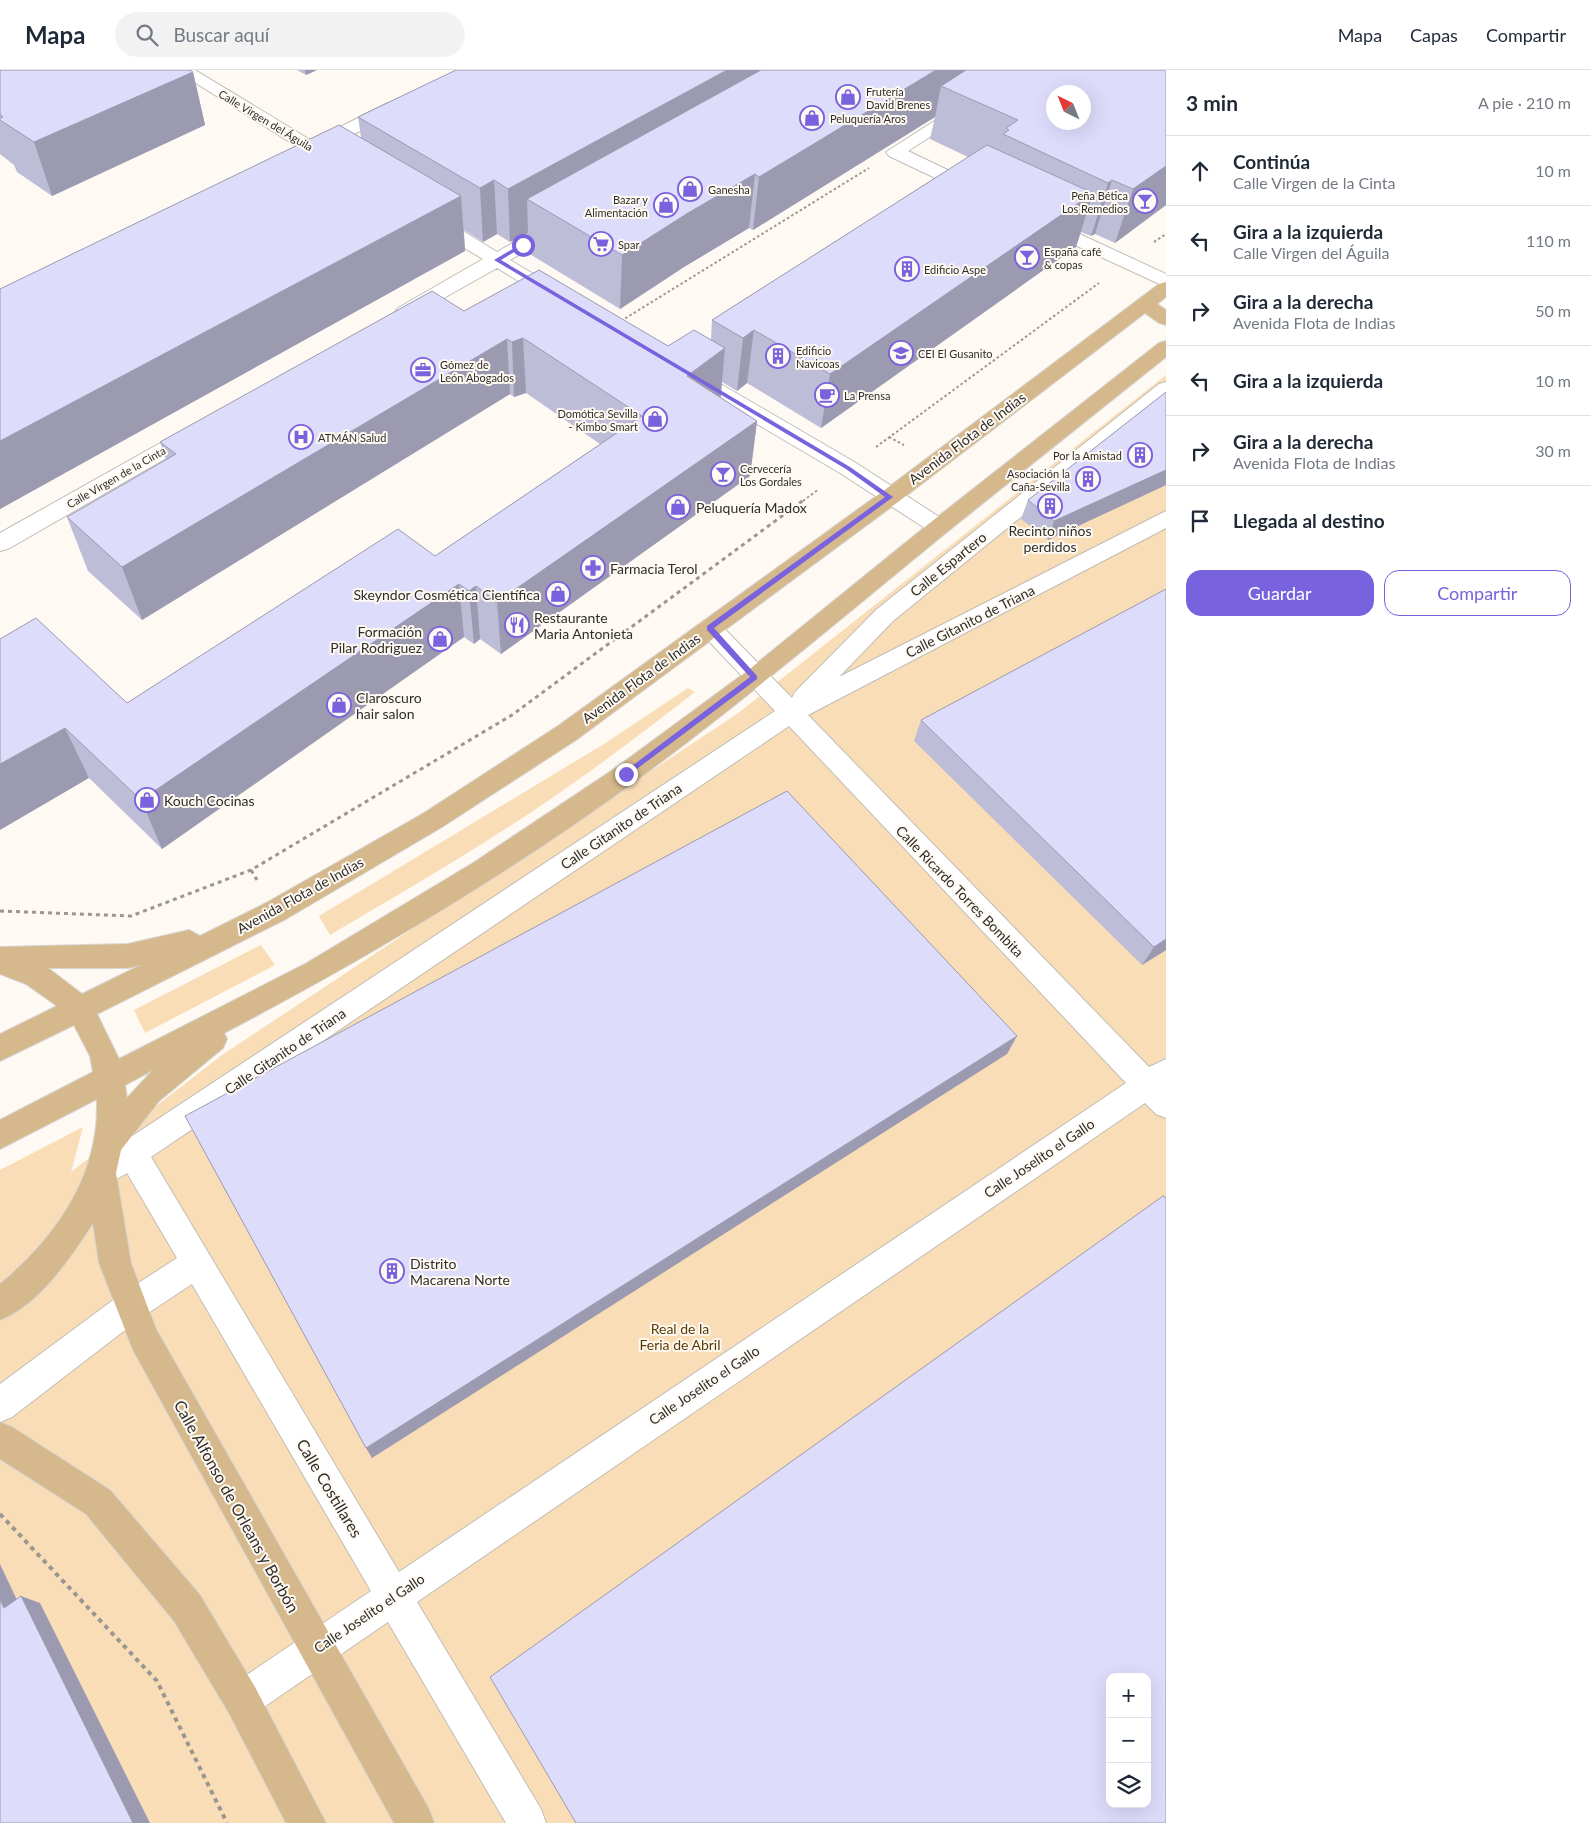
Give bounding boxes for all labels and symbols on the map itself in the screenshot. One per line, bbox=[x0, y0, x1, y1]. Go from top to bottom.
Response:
shop icon: Frutería David Brenes bbox=[835, 84, 861, 110]
place label: Frutería David Brenes bbox=[866, 85, 930, 111]
north arrow bbox=[1046, 85, 1091, 130]
street label: Calle Virgen del Águila bbox=[217, 87, 315, 153]
shop icon: Peluquería Aros bbox=[799, 105, 825, 131]
place label: Peluquería Aros bbox=[830, 112, 906, 125]
shop icon: Ganesha bbox=[677, 176, 703, 202]
place label: Ganesha bbox=[708, 183, 750, 196]
bar icon: Peña Bética Los Remedios bbox=[1132, 188, 1158, 214]
place label: Peña Bética Los Remedios bbox=[1062, 189, 1128, 215]
shop icon: Bazar y Alimentación bbox=[653, 192, 679, 218]
place label: Bazar y Alimentación bbox=[585, 193, 648, 219]
supermarket icon: Spar bbox=[588, 231, 614, 257]
route start bbox=[512, 234, 535, 257]
place label: Spar bbox=[618, 238, 639, 251]
bar icon: España café & copas bbox=[1014, 244, 1040, 270]
place label: España café & copas bbox=[1044, 245, 1101, 271]
building icon: Edificio Aspe bbox=[894, 256, 920, 282]
place label: Edificio Aspe bbox=[924, 263, 986, 276]
school or university icon: CEI El Gusanito bbox=[888, 340, 914, 366]
building icon: Edificio Navicoas bbox=[765, 343, 791, 369]
place label: Edificio Navicoas bbox=[796, 344, 840, 370]
place label: CEI El Gusanito bbox=[918, 347, 993, 360]
office icon: Gómez de León Abogados bbox=[410, 357, 436, 383]
place label: Gómez de León Abogados bbox=[440, 358, 514, 384]
cafe icon: La Prensa bbox=[814, 382, 840, 408]
street label: Avenida Flota de Indias bbox=[905, 388, 1029, 488]
place label: La Prensa bbox=[844, 389, 890, 402]
shop icon: Domótica Sevilla - Kimbo Smart bbox=[642, 406, 668, 432]
place label: Domótica Sevilla - Kimbo Smart bbox=[557, 407, 638, 433]
hospital icon: ATMÁN Salud bbox=[288, 424, 314, 450]
place label: ATMÁN Salud bbox=[318, 431, 386, 444]
building icon: Por la Amistad bbox=[1127, 442, 1153, 468]
street label: Calle Virgen de la Cinta bbox=[64, 443, 168, 511]
place label: Por la Amistad bbox=[1053, 449, 1122, 462]
bar icon: Cervecería Los Gordales bbox=[710, 461, 736, 487]
place label: Cervecería Los Gordales bbox=[740, 462, 802, 488]
building icon: Asociación la Caña-Sevilla bbox=[1075, 466, 1101, 492]
place label: Asociación la Caña-Sevilla bbox=[1007, 467, 1070, 493]
building icon: Recinto niños perdidos bbox=[1037, 493, 1063, 519]
shop icon: Peluquería Madox bbox=[665, 494, 691, 520]
place label: Peluquería Madox bbox=[696, 499, 807, 516]
place label: Recinto niños perdidos bbox=[1009, 522, 1091, 555]
street label: Calle Espartero bbox=[907, 528, 990, 600]
pharmacy icon: Farmacia Terol bbox=[580, 555, 606, 581]
place label: Farmacia Terol bbox=[610, 560, 698, 577]
shop icon: Skeyndor Cosmética Científica bbox=[545, 581, 571, 607]
street label: Calle Gitanito de Triana bbox=[903, 581, 1037, 661]
place label: Skeyndor Cosmética Científica bbox=[353, 586, 540, 603]
place label: Restaurante Maria Antonieta bbox=[534, 609, 633, 642]
restaurant icon: Restaurante Maria Antonieta bbox=[504, 612, 530, 638]
place label: Formación Pilar Rodriguez bbox=[330, 623, 422, 656]
shop icon: Formación Pilar Rodriguez bbox=[427, 626, 453, 652]
street label: Avenida Flota de Indias bbox=[579, 629, 703, 727]
place label: Claroscuro hair salon bbox=[356, 689, 422, 722]
shop icon: Claroscuro hair salon bbox=[326, 692, 352, 718]
route end bbox=[615, 763, 638, 786]
street label: Calle Gitanito de Triana bbox=[557, 779, 685, 873]
shop icon: Kouch Cocinas bbox=[134, 787, 160, 813]
place label: Kouch Cocinas bbox=[164, 792, 255, 809]
street label: Calle Ricardo Torres Bombita bbox=[893, 822, 1027, 960]
street label: Avenida Flota de Indias bbox=[234, 853, 366, 937]
street label: Calle Gitanito de Triana bbox=[221, 1004, 349, 1098]
street label: Calle Joselito el Gallo bbox=[980, 1115, 1098, 1201]
place label: Distrito Macarena Norte bbox=[410, 1255, 510, 1288]
building icon: Distrito Macarena Norte bbox=[379, 1258, 405, 1284]
park label: Real de la Feria de Abril bbox=[639, 1320, 721, 1353]
street label: Calle Joselito el Gallo bbox=[645, 1342, 763, 1428]
street label: Calle Alfonso de Orleans y Borbón bbox=[171, 1396, 303, 1616]
street label: Calle Costillares bbox=[293, 1435, 367, 1541]
street label: Calle Joselito el Gallo bbox=[310, 1570, 428, 1656]

